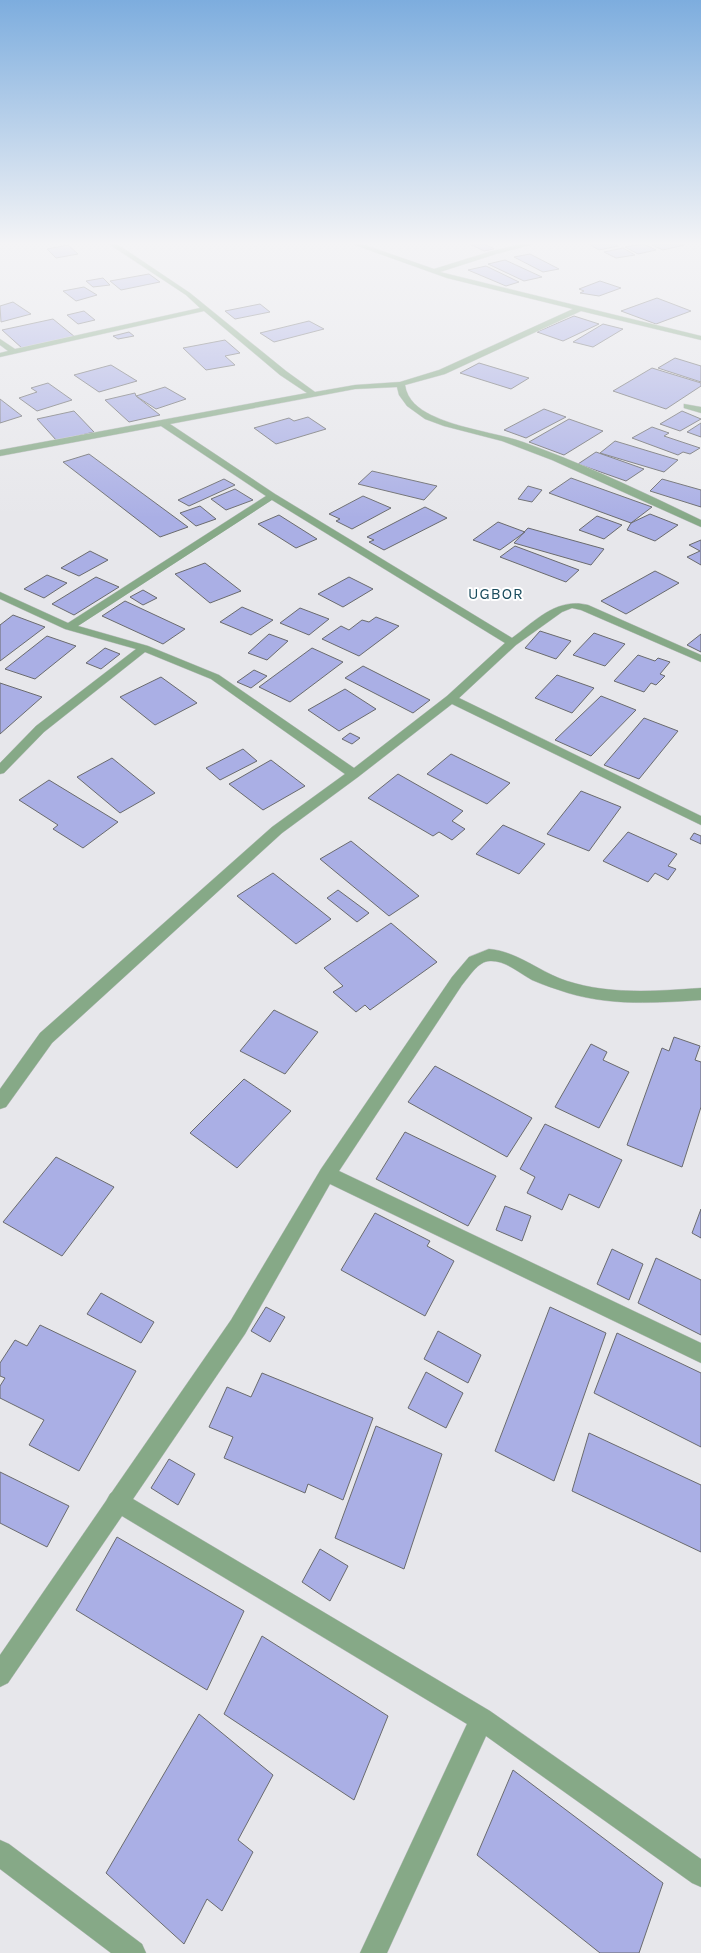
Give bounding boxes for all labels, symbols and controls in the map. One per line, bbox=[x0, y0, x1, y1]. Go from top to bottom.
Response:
district label: UGBOR bbox=[468, 584, 524, 603]

